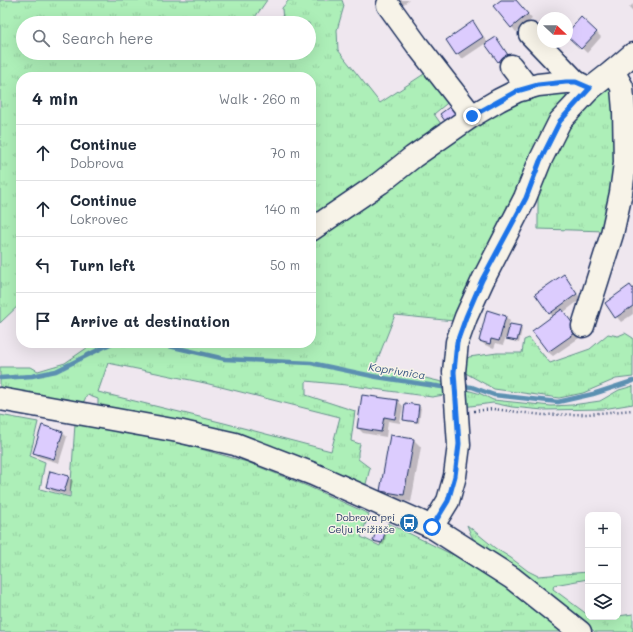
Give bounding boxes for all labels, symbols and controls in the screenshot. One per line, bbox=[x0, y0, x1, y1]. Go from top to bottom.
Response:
north arrow bbox=[537, 12, 573, 48]
search box bbox=[16, 16, 316, 60]
icon: search bbox=[30, 27, 52, 49]
text: Search here bbox=[62, 28, 153, 48]
text: 4 min bbox=[32, 87, 78, 109]
text: Walk · 260 m bbox=[219, 90, 300, 107]
route end bbox=[463, 107, 481, 125]
text: Continue bbox=[70, 134, 137, 154]
icon: ahead bbox=[32, 142, 54, 164]
text: 70 m bbox=[270, 144, 300, 161]
text: Dobrova bbox=[70, 154, 124, 171]
text: Continue bbox=[70, 190, 137, 210]
icon: ahead bbox=[32, 198, 54, 220]
text: 140 m bbox=[264, 200, 300, 217]
text: Lokrovec bbox=[70, 210, 128, 227]
icon: left bbox=[32, 254, 54, 276]
text: Turn left bbox=[70, 255, 135, 275]
text: 50 m bbox=[270, 256, 300, 273]
icon: arrive bbox=[32, 310, 54, 332]
text: Arrive at destination bbox=[70, 311, 230, 331]
water label: Koprivnica bbox=[368, 359, 427, 382]
place label: Dobrova pri Celju križišče bbox=[328, 510, 395, 536]
bus stop icon: Dobrova pri Celju križišče bbox=[398, 512, 420, 534]
map controls bbox=[585, 512, 621, 620]
button: + bbox=[585, 512, 621, 548]
route start bbox=[423, 518, 441, 536]
button: − bbox=[585, 548, 621, 584]
button: layers bbox=[585, 584, 621, 620]

